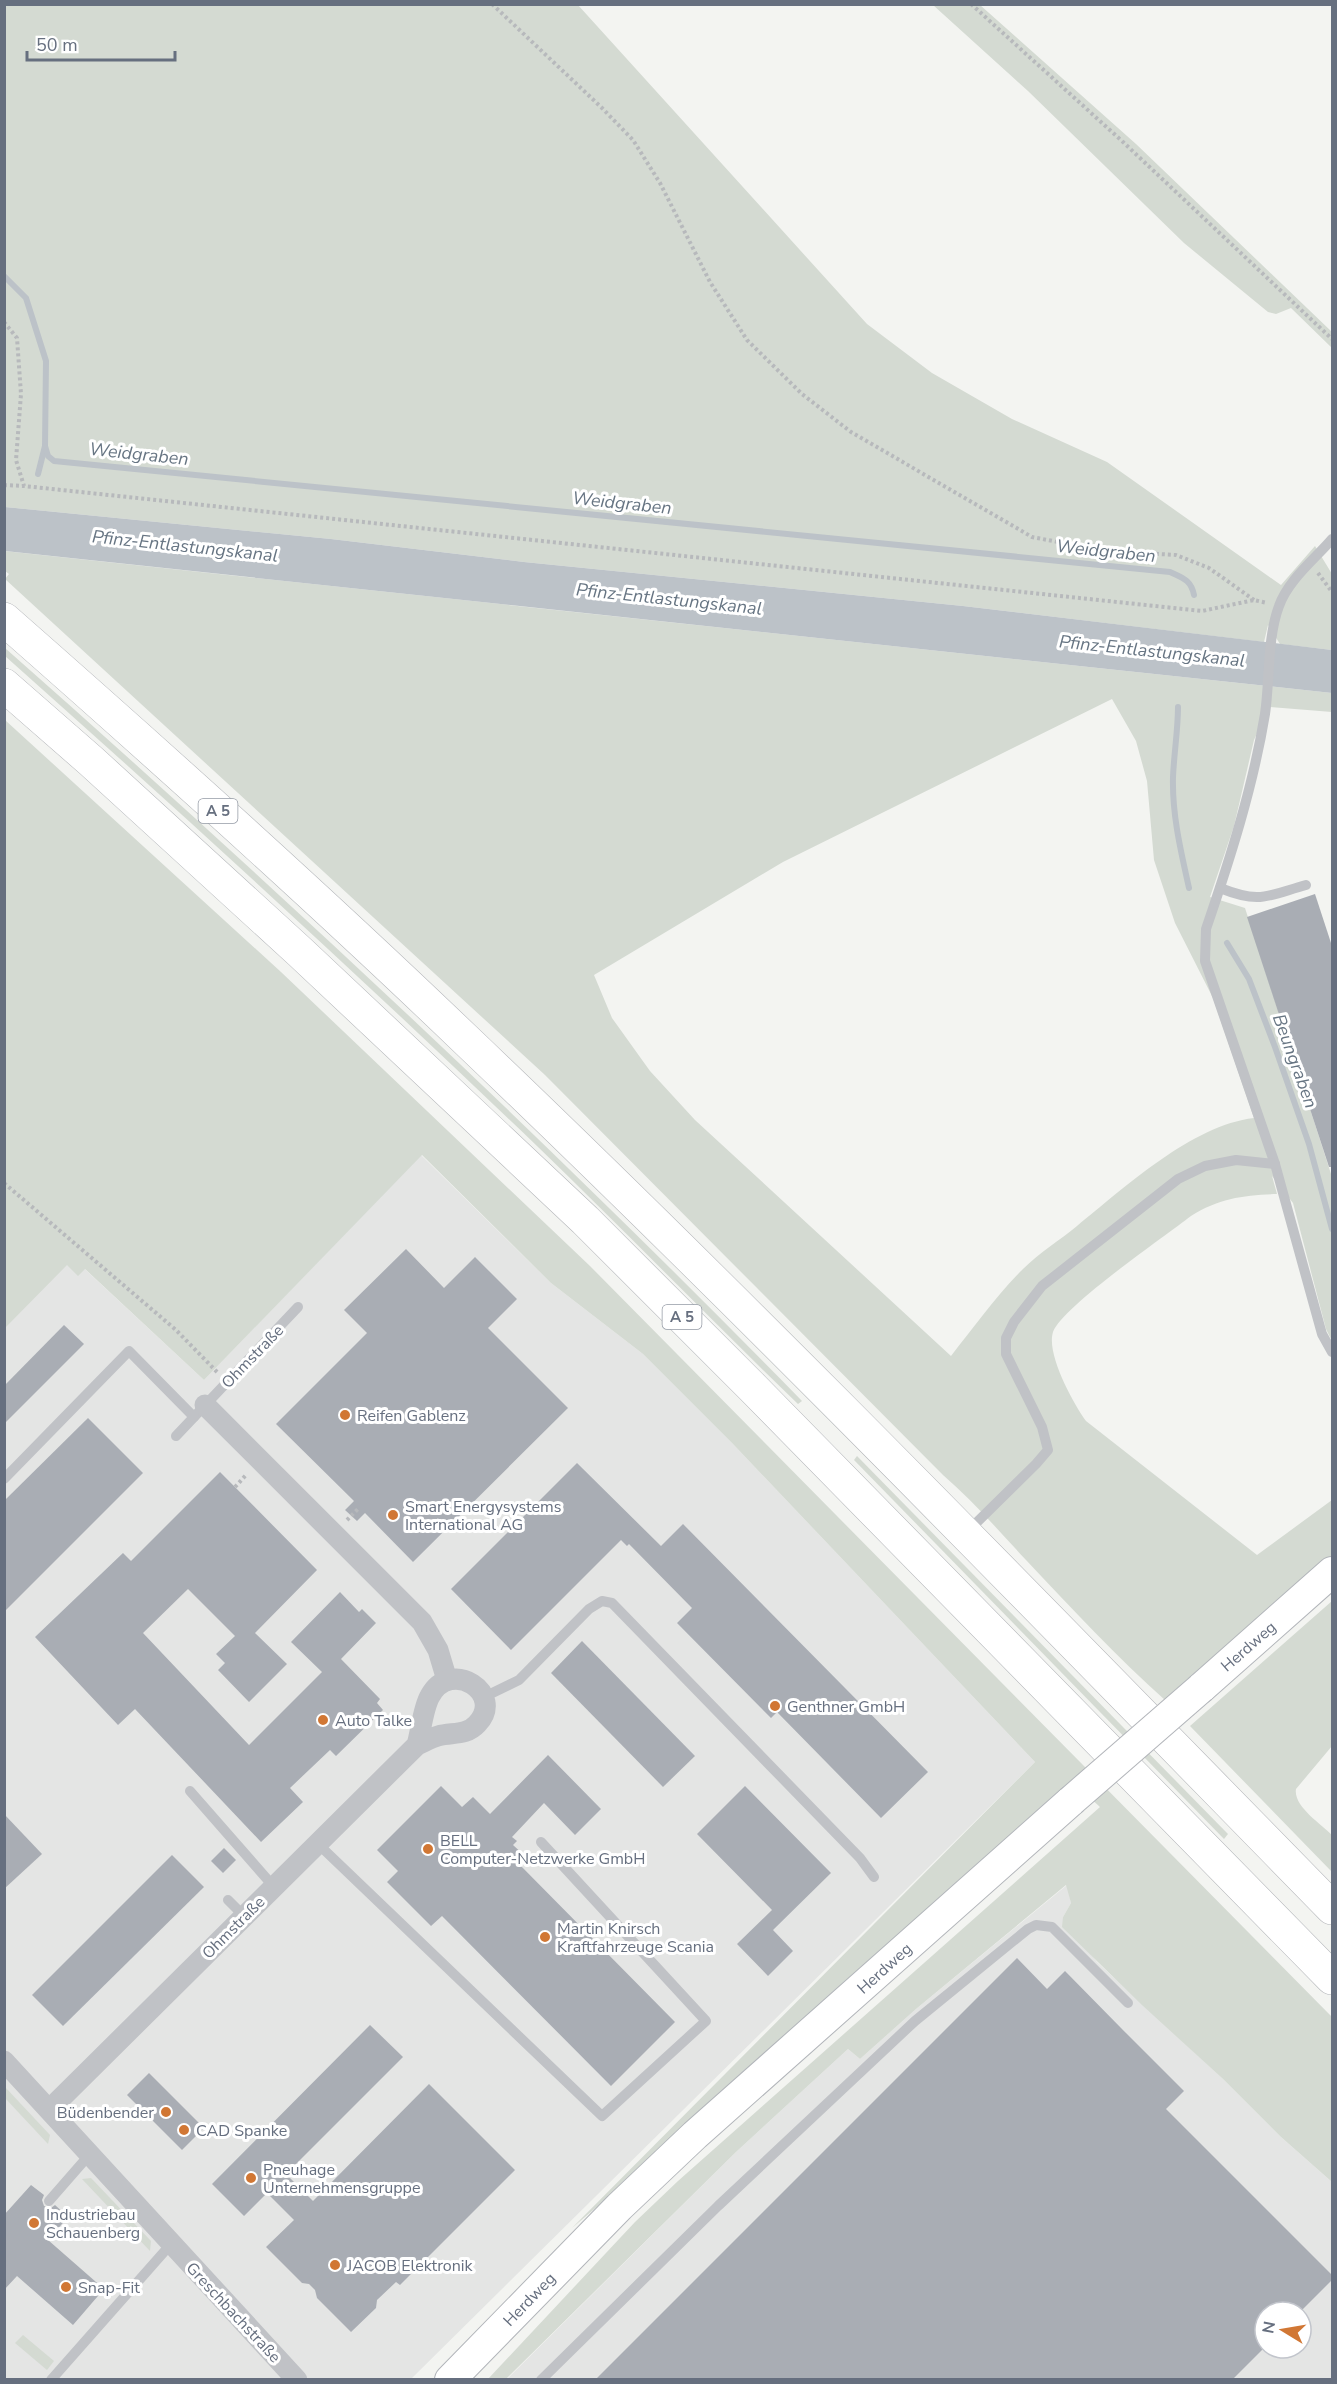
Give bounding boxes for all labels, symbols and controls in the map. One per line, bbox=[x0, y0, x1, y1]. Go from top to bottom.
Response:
scale bar bbox=[27, 24, 176, 62]
text: 50 m bbox=[36, 33, 78, 57]
water label: Weidgraben bbox=[88, 437, 190, 471]
water label: Weidgraben bbox=[571, 486, 673, 520]
water label: Pfinz-Entlastungskanal bbox=[91, 524, 279, 568]
water label: Weidgraben bbox=[1055, 534, 1157, 568]
water label: Pfinz-Entlastungskanal bbox=[575, 577, 763, 621]
water label: Pfinz-Entlastungskanal bbox=[1058, 629, 1246, 673]
road number: A 5 bbox=[198, 799, 238, 823]
water label: Beungraben bbox=[1267, 1010, 1323, 1112]
road number: A 5 bbox=[662, 1305, 702, 1329]
street label: Ohmstraße bbox=[217, 1320, 289, 1393]
place label: Reifen Gablenz bbox=[357, 1405, 466, 1427]
marker: Reifen Gablenz bbox=[338, 1408, 352, 1422]
place label: Smart Energysystems International AG bbox=[405, 1496, 562, 1536]
marker: Smart Energysystems International AG bbox=[386, 1508, 400, 1522]
street label: Herdweg bbox=[1216, 1617, 1281, 1677]
place label: Genthner GmbH bbox=[787, 1696, 905, 1718]
marker: Genthner GmbH bbox=[768, 1699, 782, 1713]
place label: Auto Talke bbox=[335, 1710, 412, 1732]
marker: Auto Talke bbox=[316, 1713, 330, 1727]
place label: BELL Computer-Netzwerke GmbH bbox=[440, 1830, 645, 1870]
marker: BELL Computer-Netzwerke GmbH bbox=[421, 1842, 435, 1856]
street label: Ohmstraße bbox=[197, 1891, 270, 1964]
place label: Martin Knirsch Kraftfahrzeuge Scania bbox=[557, 1918, 714, 1958]
marker: Martin Knirsch Kraftfahrzeuge Scania bbox=[538, 1930, 552, 1944]
street label: Herdweg bbox=[852, 1938, 917, 1999]
place label: Büdenbender bbox=[57, 2102, 154, 2124]
marker: Büdenbender bbox=[159, 2105, 173, 2119]
place label: CAD Spanke bbox=[196, 2120, 287, 2142]
marker: CAD Spanke bbox=[177, 2123, 191, 2137]
place label: Pneuhage Unternehmensgruppe bbox=[263, 2159, 420, 2199]
marker: Pneuhage Unternehmensgruppe bbox=[244, 2171, 258, 2185]
place label: Industriebau Schauenberg bbox=[46, 2204, 140, 2244]
marker: Industriebau Schauenberg bbox=[27, 2216, 41, 2230]
place label: JACOB Elektronik bbox=[346, 2255, 473, 2277]
street label: Greschbachstraße bbox=[181, 2258, 286, 2368]
marker: JACOB Elektronik bbox=[328, 2258, 342, 2272]
street label: Herdweg bbox=[499, 2268, 561, 2331]
place label: Snap-Fit bbox=[78, 2277, 140, 2299]
marker: Snap-Fit bbox=[59, 2280, 73, 2294]
north arrow bbox=[1253, 2300, 1313, 2360]
text: N bbox=[1257, 2319, 1281, 2335]

